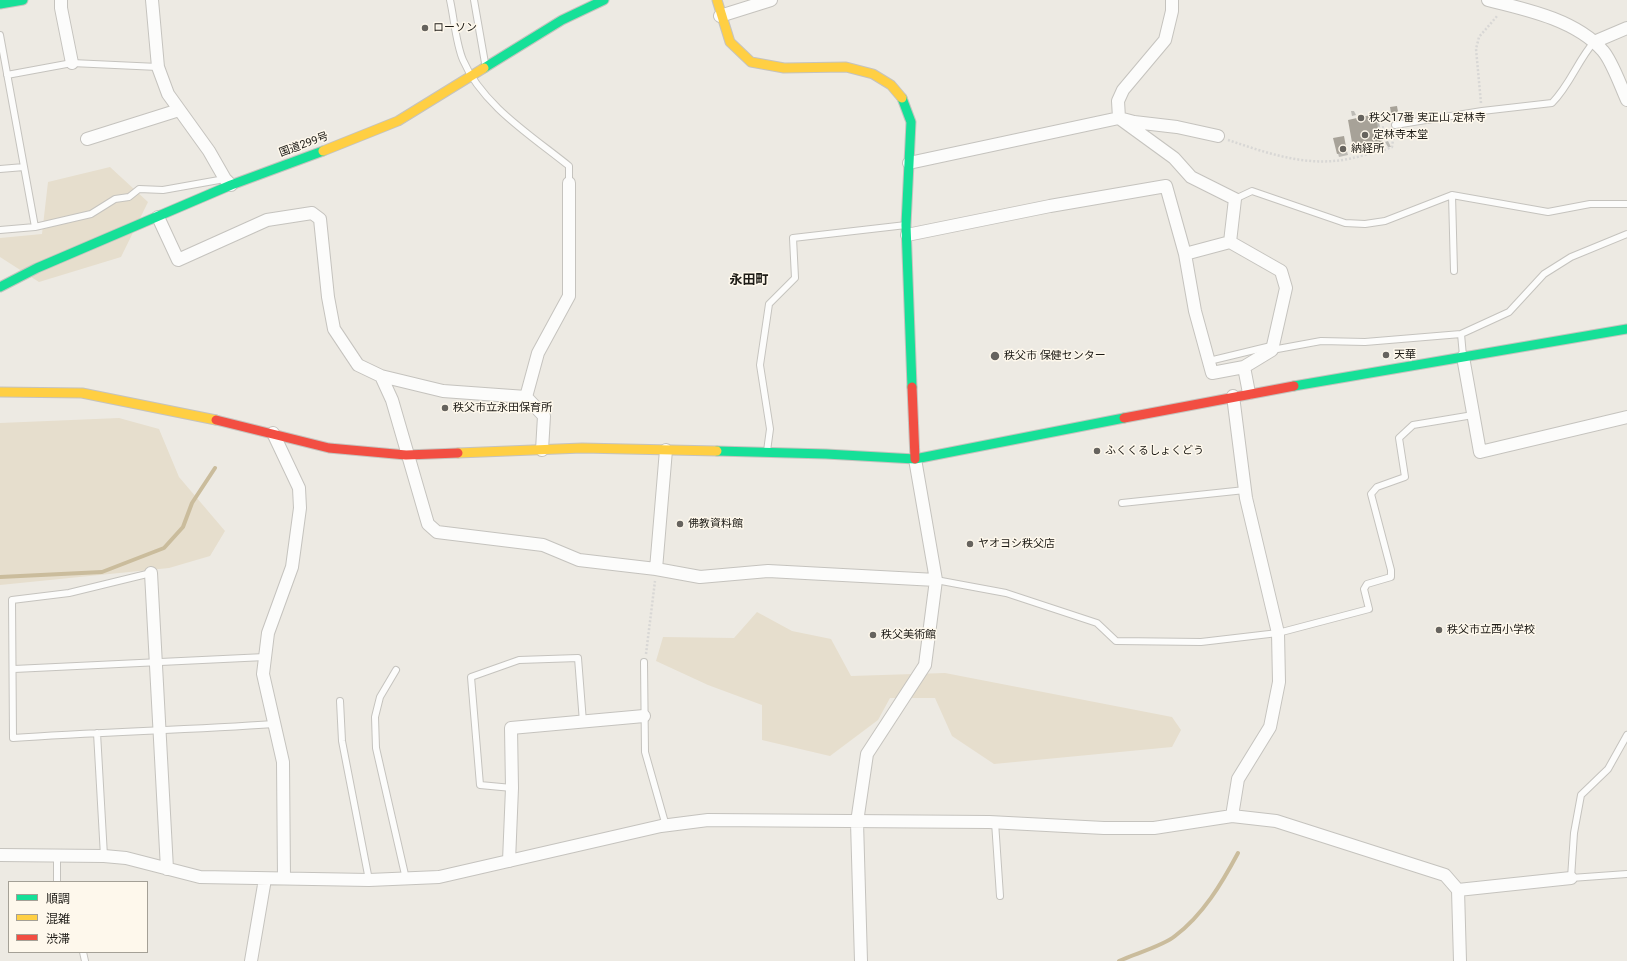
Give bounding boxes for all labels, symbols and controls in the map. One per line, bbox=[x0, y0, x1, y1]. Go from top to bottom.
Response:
place label: ローソン bbox=[433, 21, 477, 35]
marker: ローソン bbox=[420, 23, 430, 33]
place label: 秩父17番 実正山 定林寺 bbox=[1369, 111, 1486, 125]
marker: 秩父17番 実正山 定林寺 bbox=[1356, 113, 1366, 123]
place label: 定林寺本堂 bbox=[1373, 128, 1428, 142]
street label: 国道299号 bbox=[278, 130, 330, 160]
marker: 定林寺本堂 bbox=[1360, 130, 1370, 140]
place label: 納経所 bbox=[1351, 142, 1384, 156]
marker: 納経所 bbox=[1338, 144, 1348, 154]
district label: 永田町 bbox=[730, 273, 768, 289]
place label: 天華 bbox=[1394, 348, 1416, 362]
place label: 秩父市 保健センター bbox=[1004, 349, 1106, 363]
marker: 秩父市 保健センター bbox=[989, 350, 1001, 362]
marker: 天華 bbox=[1381, 350, 1391, 360]
place label: 秩父市立永田保育所 bbox=[453, 401, 552, 415]
marker: 秩父市立永田保育所 bbox=[440, 403, 450, 413]
place label: ふくくるしょくどう bbox=[1105, 444, 1204, 458]
marker: ふくくるしょくどう bbox=[1092, 446, 1102, 456]
place label: 佛教資料館 bbox=[688, 517, 743, 531]
marker: 佛教資料館 bbox=[675, 519, 685, 529]
place label: ヤオヨシ秩父店 bbox=[978, 537, 1055, 551]
marker: ヤオヨシ秩父店 bbox=[965, 539, 975, 549]
place label: 秩父市立西小学校 bbox=[1447, 623, 1535, 637]
marker: 秩父市立西小学校 bbox=[1434, 625, 1444, 635]
place label: 秩父美術館 bbox=[881, 628, 936, 642]
marker: 秩父美術館 bbox=[868, 630, 878, 640]
legend bbox=[8, 881, 148, 953]
text: 順調 bbox=[46, 892, 70, 906]
text: 混雑 bbox=[46, 912, 70, 926]
text: 渋滞 bbox=[46, 932, 70, 946]

